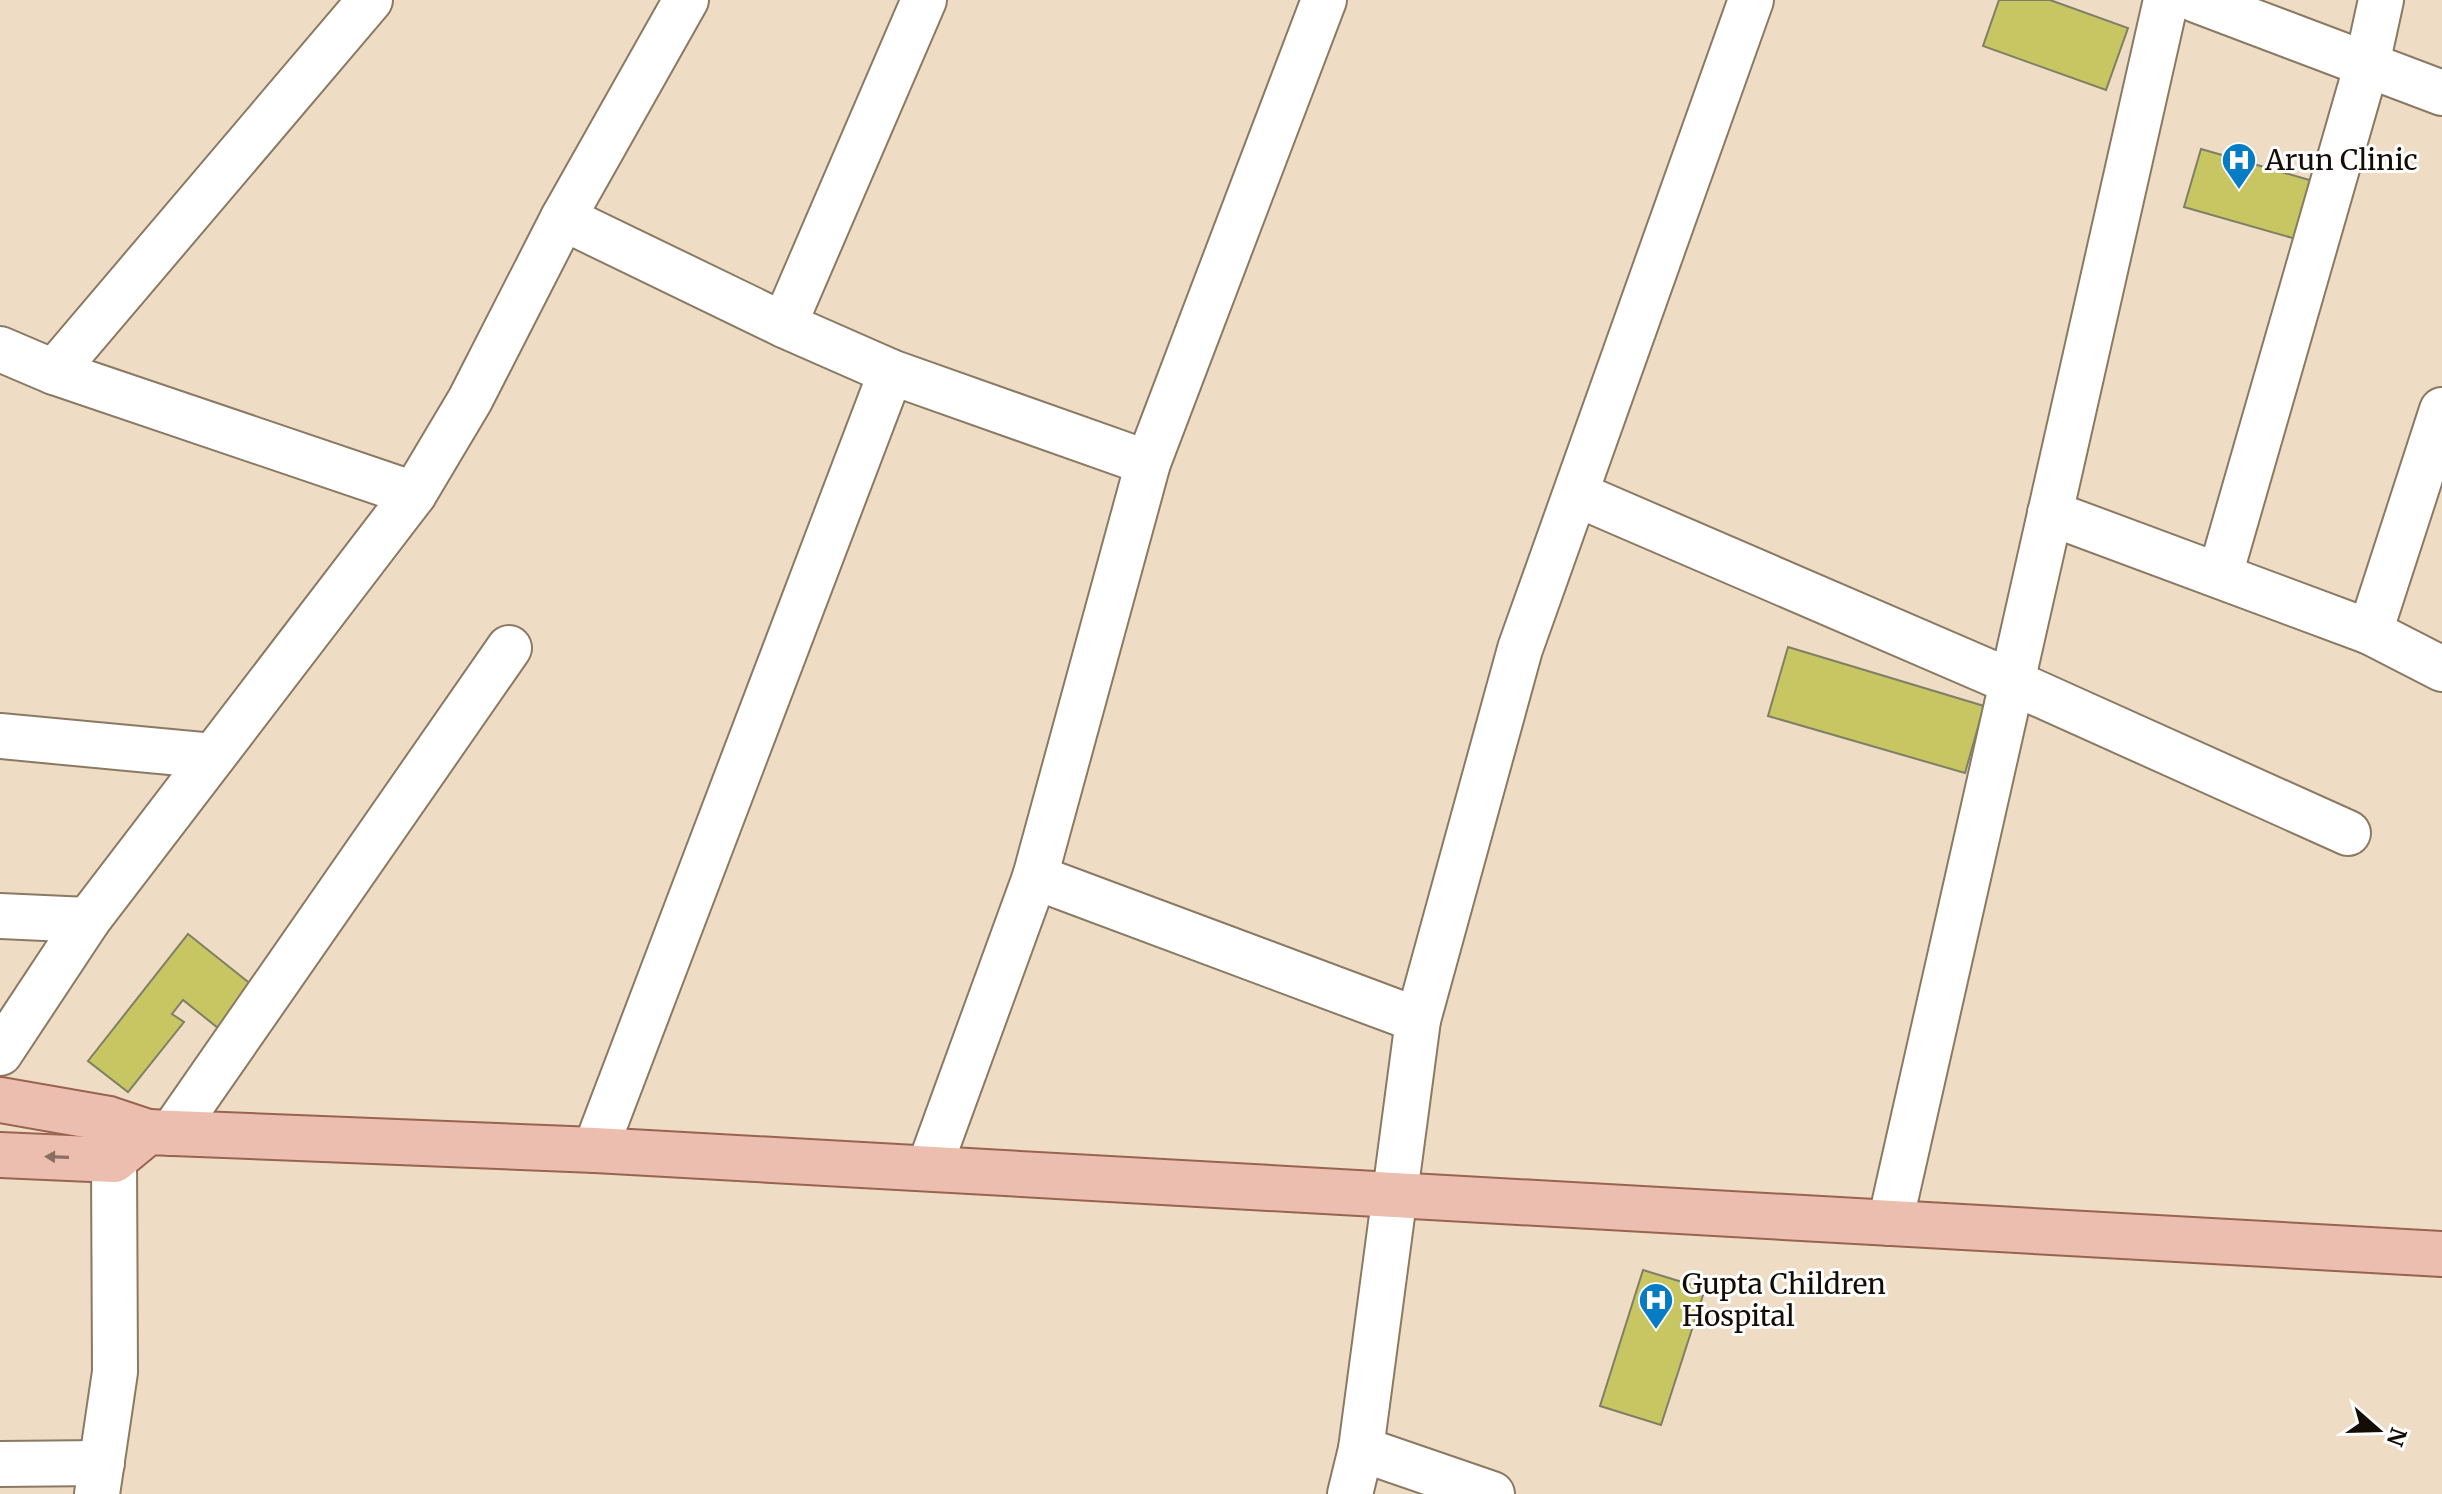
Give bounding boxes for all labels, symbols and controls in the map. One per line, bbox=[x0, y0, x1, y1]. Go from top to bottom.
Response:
hospital icon: Arun Clinic bbox=[2220, 141, 2258, 191]
place label: Arun Clinic bbox=[2264, 142, 2418, 178]
one-way arrow bbox=[44, 1151, 69, 1164]
place label: Gupta Children Hospital bbox=[1682, 1266, 1886, 1334]
hospital icon: Gupta Children Hospital bbox=[1637, 1281, 1675, 1331]
north arrow bbox=[2338, 1390, 2418, 1470]
text: N bbox=[2380, 1424, 2413, 1450]

